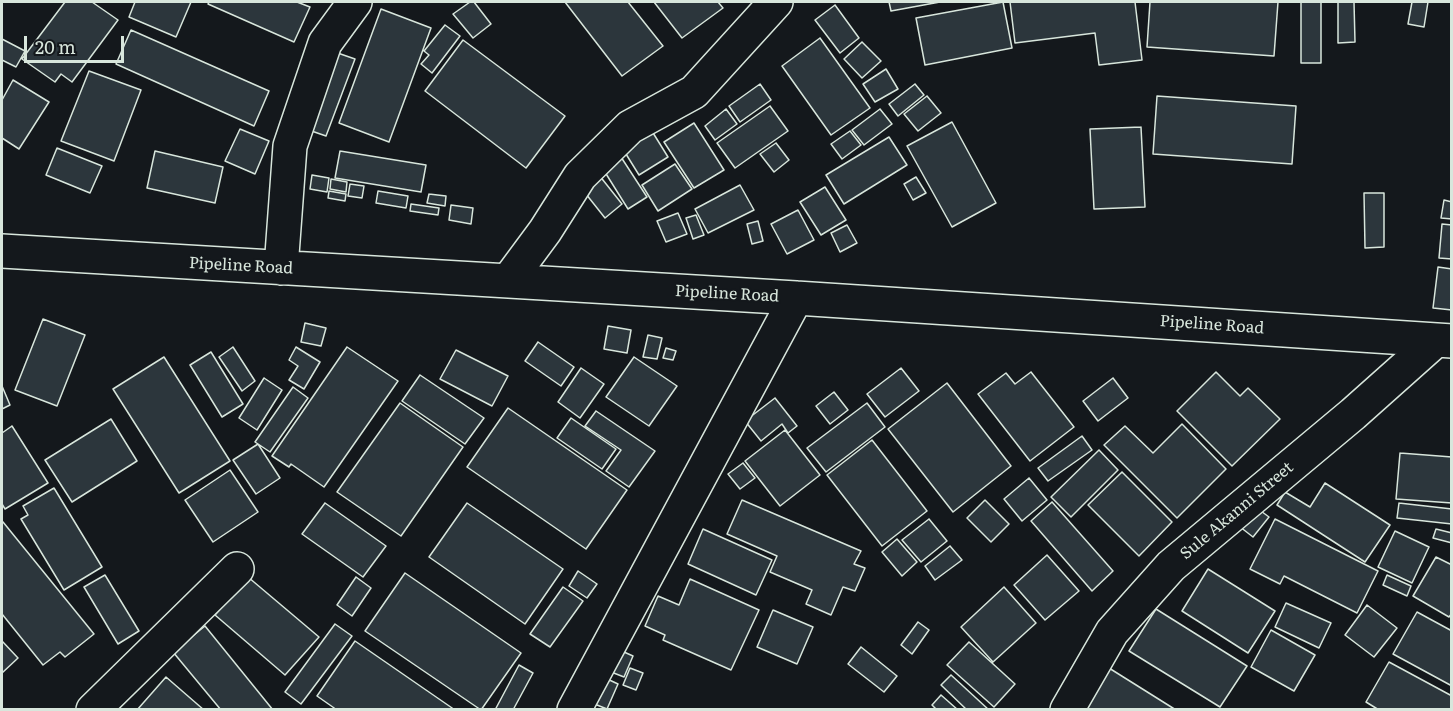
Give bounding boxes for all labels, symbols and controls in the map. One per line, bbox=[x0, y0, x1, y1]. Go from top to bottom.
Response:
scale bar bbox=[27, 24, 128, 62]
text: 20 m bbox=[35, 33, 76, 60]
street label: Pipeline Road bbox=[188, 254, 294, 278]
street label: Pipeline Road bbox=[674, 282, 780, 306]
street label: Pipeline Road bbox=[1159, 312, 1265, 338]
street label: Sule Akanni Street bbox=[1177, 458, 1297, 564]

